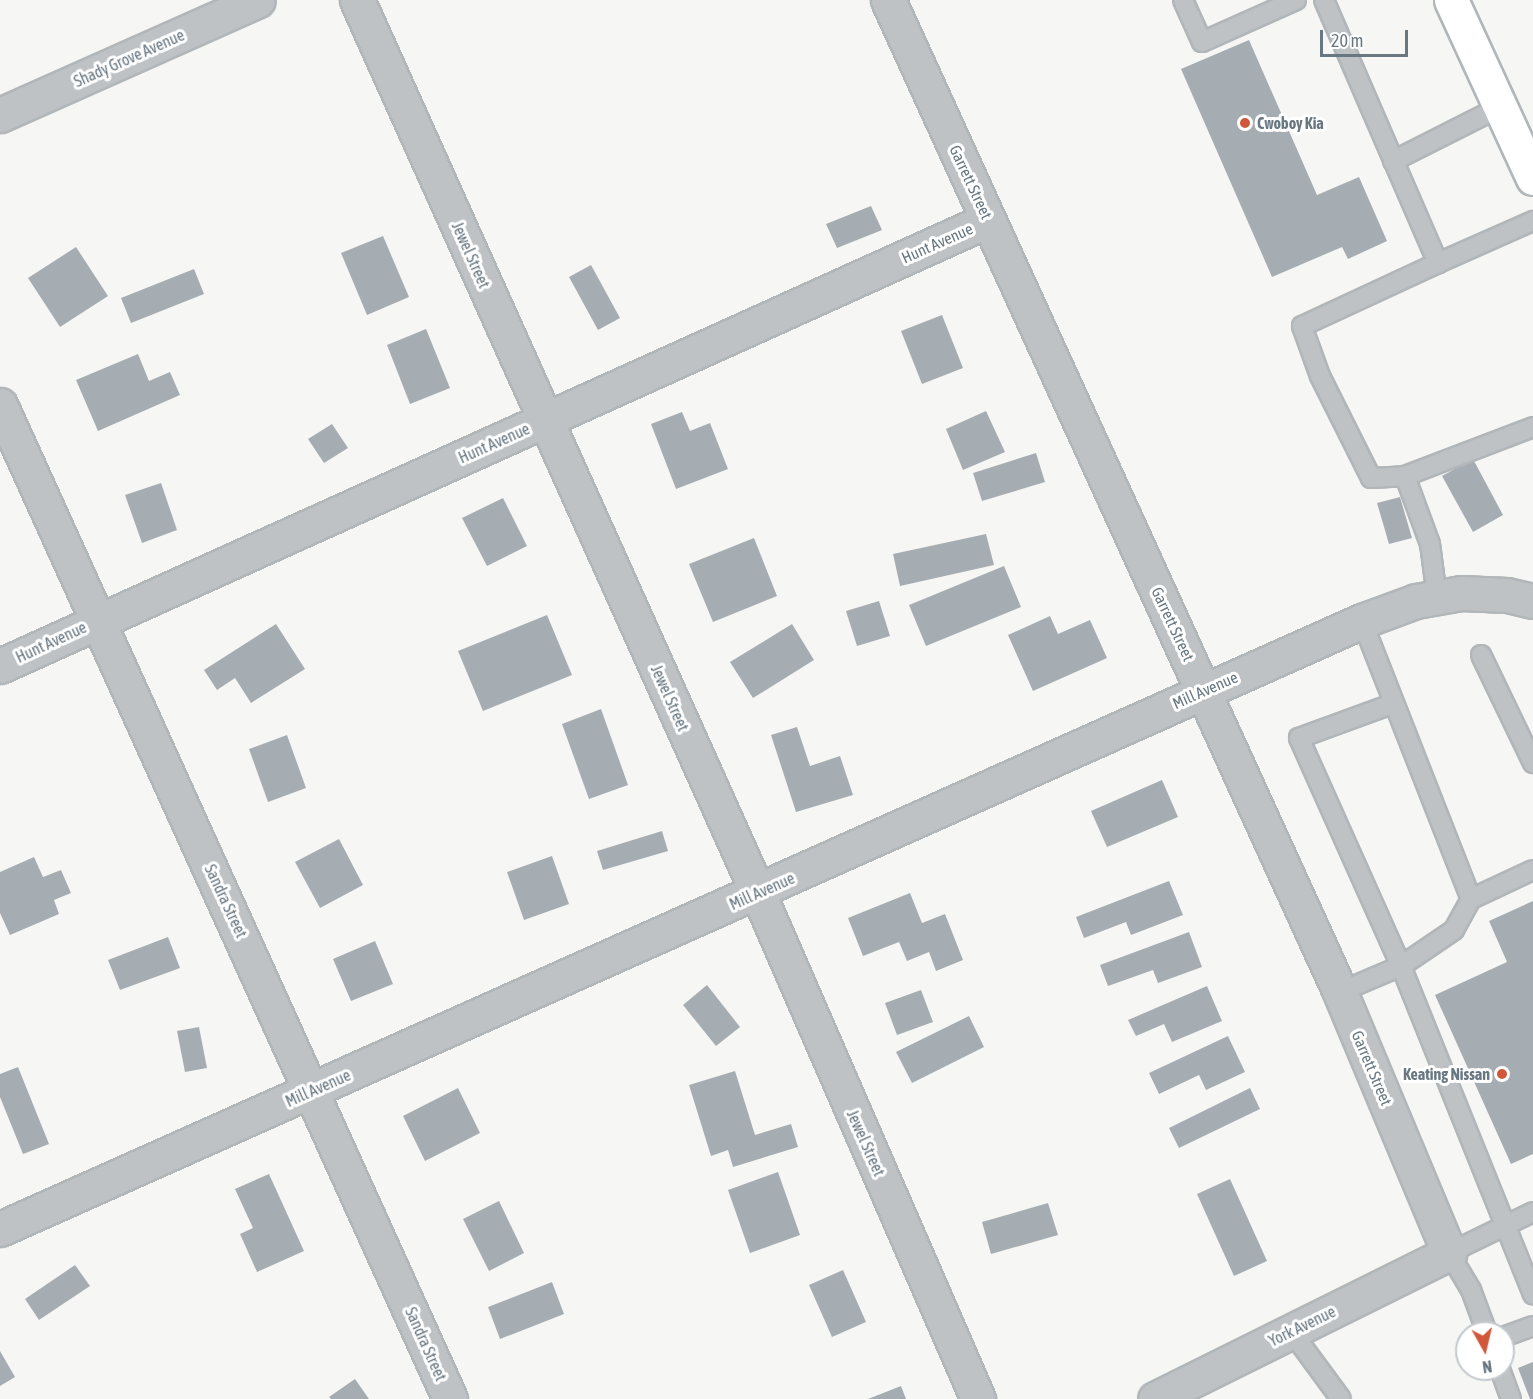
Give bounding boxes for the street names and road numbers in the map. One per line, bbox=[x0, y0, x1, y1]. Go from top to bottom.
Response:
street label: Shady Grove Avenue bbox=[71, 25, 187, 91]
street label: Garrett Street bbox=[946, 142, 996, 222]
street label: Jewel Street bbox=[448, 219, 494, 291]
street label: Hunt Avenue bbox=[898, 219, 976, 267]
street label: Hunt Avenue bbox=[455, 419, 533, 467]
street label: Garrett Street bbox=[1148, 584, 1198, 664]
street label: Hunt Avenue bbox=[13, 617, 89, 667]
street label: Jewel Street bbox=[647, 662, 693, 734]
street label: Mill Avenue bbox=[1169, 667, 1241, 713]
street label: Sandra Street bbox=[201, 861, 251, 941]
street label: Mill Avenue bbox=[726, 868, 798, 914]
street label: Garrett Street bbox=[1348, 1028, 1396, 1108]
street label: Mill Avenue bbox=[282, 1065, 354, 1111]
street label: Jewel Street bbox=[843, 1107, 889, 1179]
street label: York Avenue bbox=[1265, 1302, 1339, 1350]
street label: Sandra Street bbox=[401, 1304, 451, 1384]

